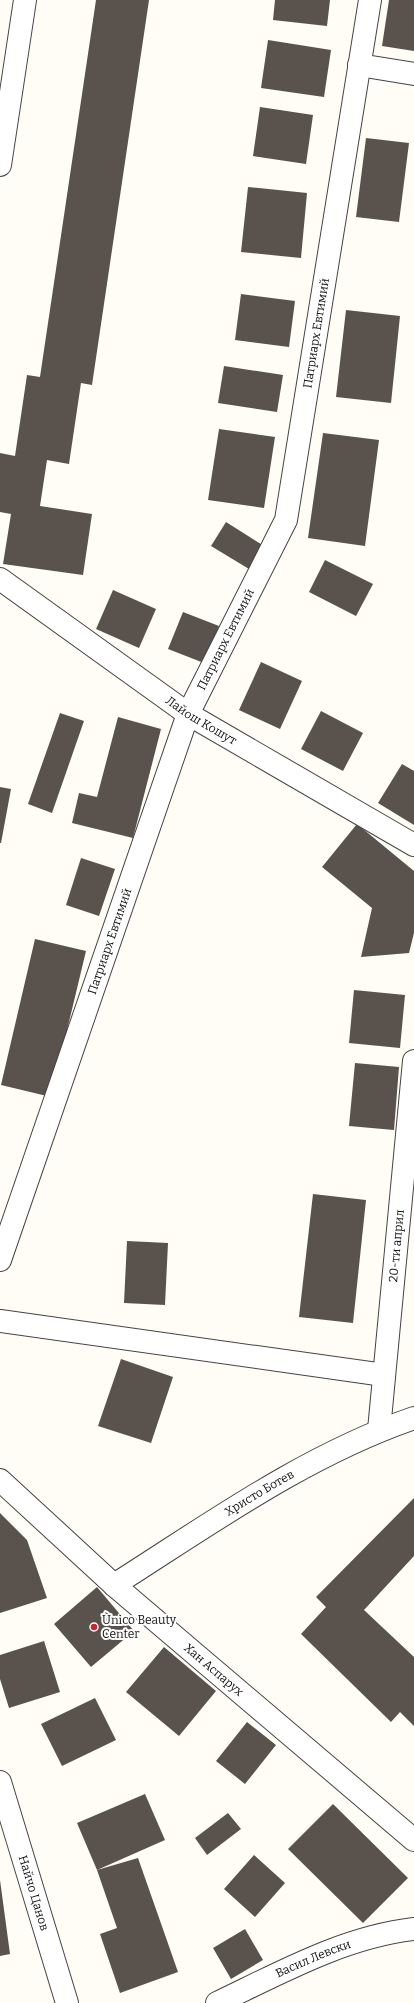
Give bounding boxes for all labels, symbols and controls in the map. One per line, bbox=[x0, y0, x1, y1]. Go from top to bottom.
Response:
street label: Патриарх Евтимий bbox=[300, 277, 332, 389]
street label: Патриарх Евтимий bbox=[194, 587, 257, 692]
street label: Лайош Кошут bbox=[163, 693, 239, 748]
street label: Патриарх Евтимий bbox=[85, 886, 134, 996]
street label: 20-ти април bbox=[386, 1209, 407, 1283]
street label: Христо Ботев bbox=[222, 1467, 296, 1519]
place label: Ùnico Beauty Center bbox=[102, 1612, 177, 1641]
marker: Ùnico Beauty Center bbox=[89, 1622, 99, 1632]
street label: Хан Аспарух bbox=[181, 1641, 247, 1699]
street label: Найчо Цанов bbox=[16, 1854, 52, 1933]
street label: Васил Левски bbox=[273, 1937, 353, 1981]

